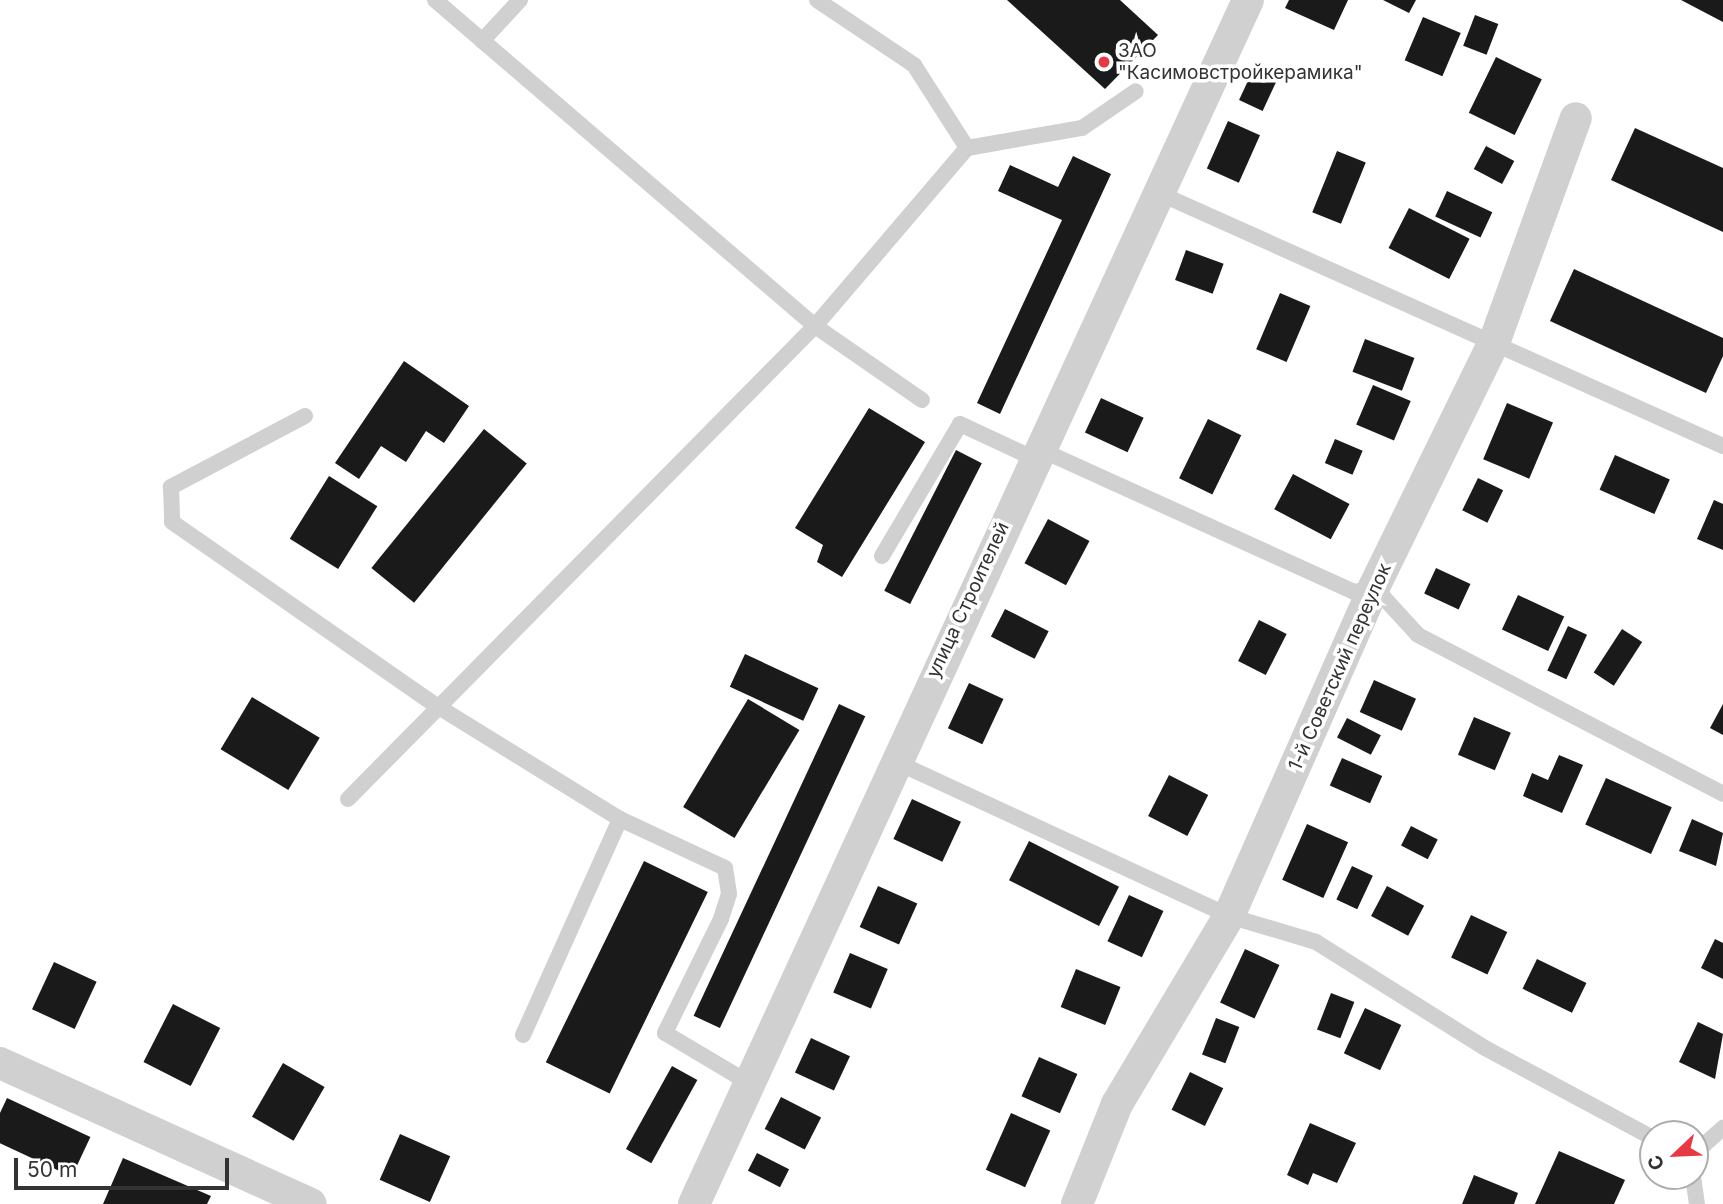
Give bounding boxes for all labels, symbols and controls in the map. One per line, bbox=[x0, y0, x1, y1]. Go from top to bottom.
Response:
place label: ЗАО "Касимовстройкерамика" bbox=[1118, 40, 1363, 84]
marker: ЗАО "Касимовстройкерамика" bbox=[1096, 54, 1112, 70]
street label: улица Строителей bbox=[922, 518, 1014, 682]
street label: 1-й Советский переулок bbox=[1284, 560, 1396, 774]
north arrow bbox=[1639, 1120, 1709, 1190]
scale bar bbox=[18, 1144, 233, 1188]
text: С bbox=[1643, 1152, 1669, 1174]
text: 50 m bbox=[27, 1157, 77, 1182]

